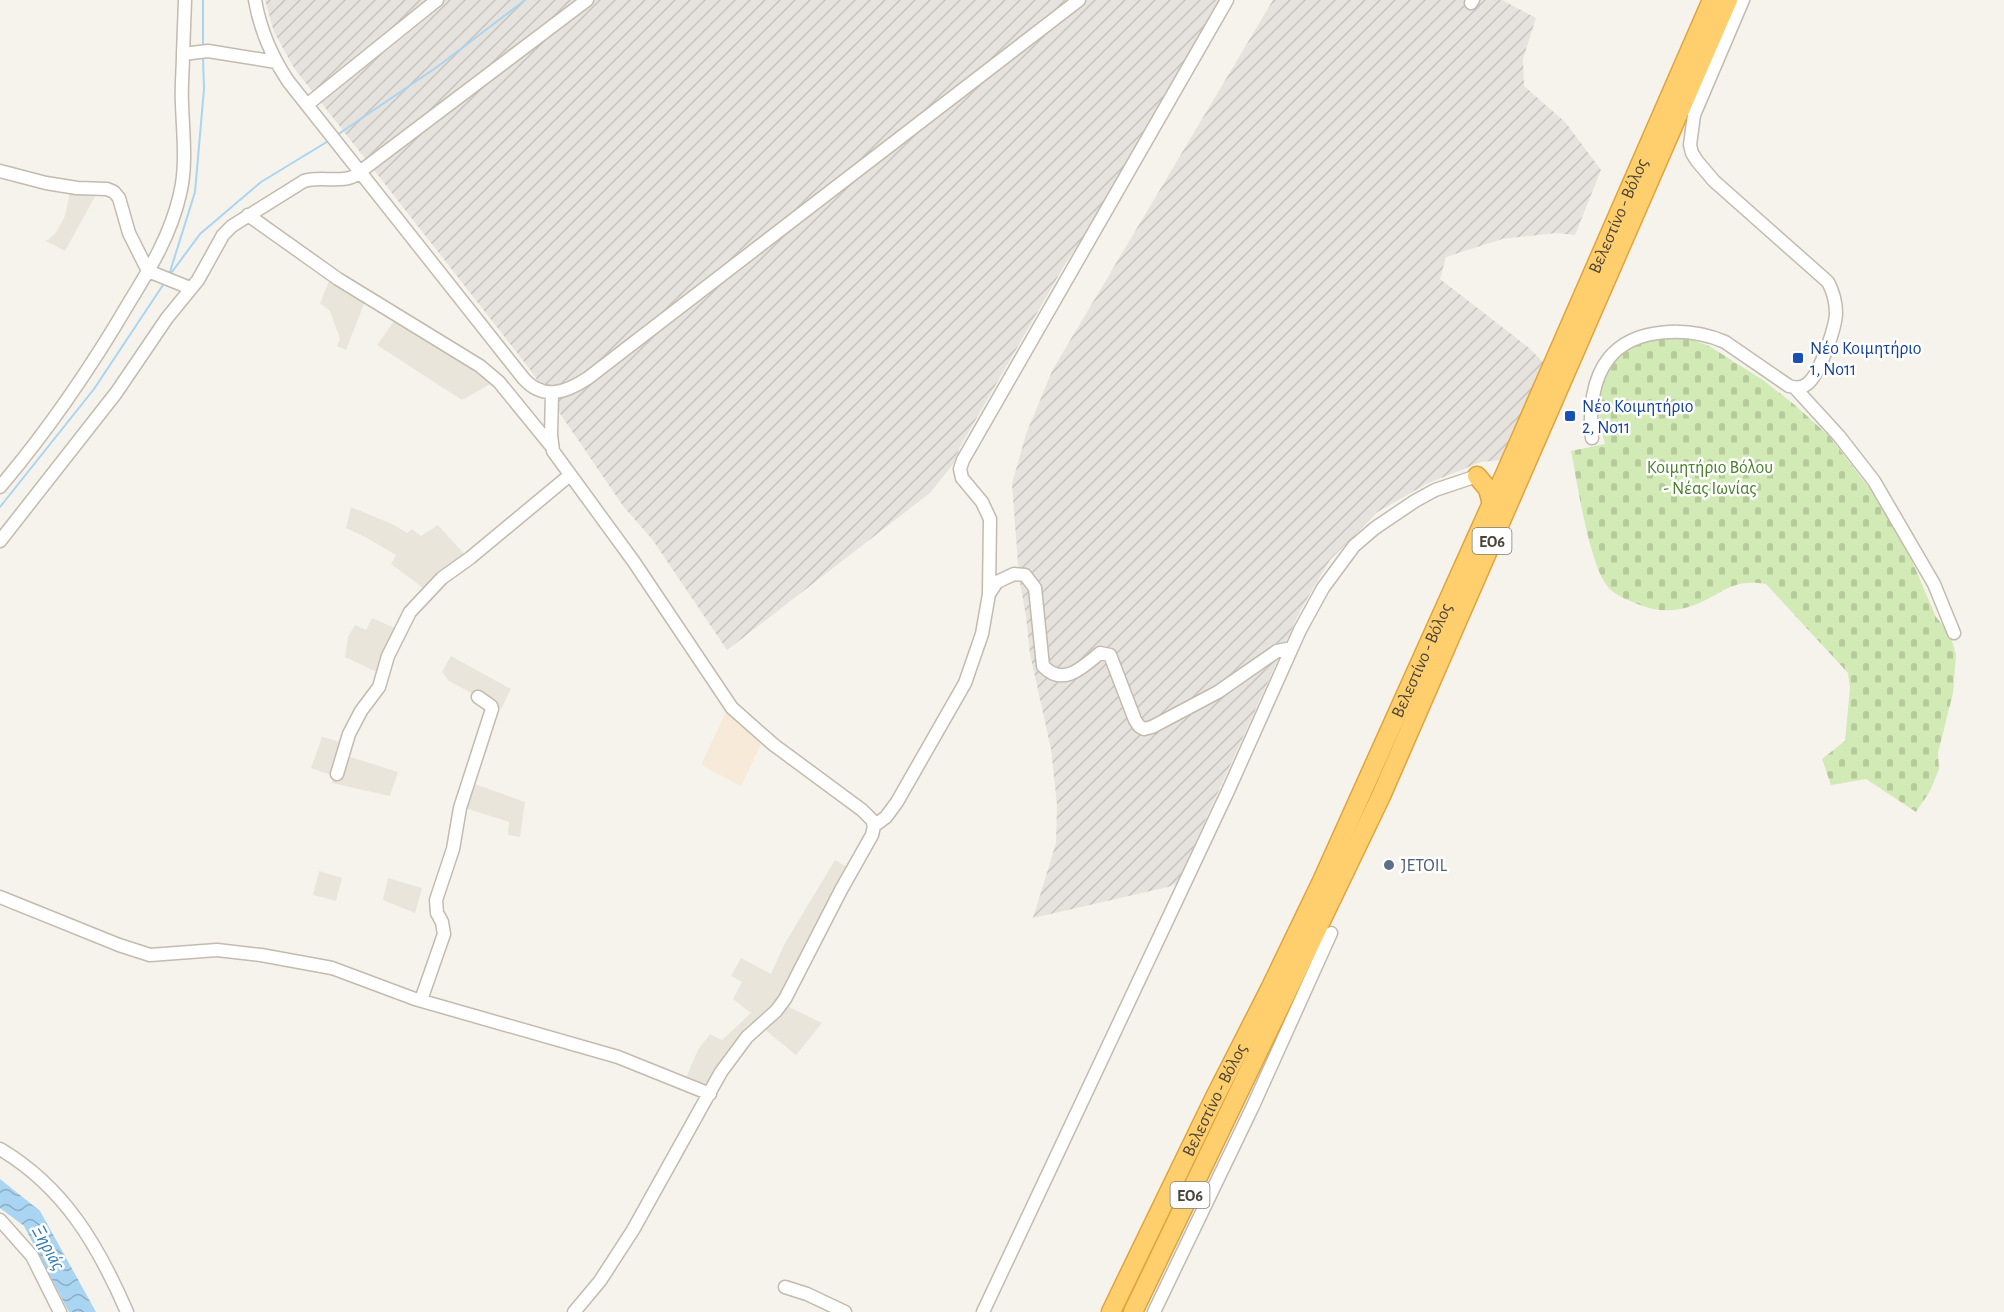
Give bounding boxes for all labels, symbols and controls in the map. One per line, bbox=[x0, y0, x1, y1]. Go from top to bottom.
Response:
street label: Βελεστίνο - Βόλος bbox=[1586, 156, 1652, 276]
place label: Νέο Κοιμητήριο 1, Νο11 bbox=[1810, 340, 1922, 379]
marker: Νέο Κοιμητήριο 1, Νο11 bbox=[1791, 351, 1805, 365]
place label: Νέο Κοιμητήριο 2, Νο11 bbox=[1582, 398, 1694, 437]
marker: Νέο Κοιμητήριο 2, Νο11 bbox=[1563, 409, 1577, 423]
park label: Κοιμητήριο Βόλου - Νέας Ιωνίας bbox=[1647, 459, 1773, 498]
road number: ΕΟ6 bbox=[1472, 528, 1512, 554]
street label: Βελεστίνο - Βόλος bbox=[1389, 601, 1456, 721]
place label: JETOIL bbox=[1401, 857, 1448, 875]
marker: JETOIL bbox=[1382, 858, 1396, 872]
street label: Βελεστίνο - Βόλος bbox=[1180, 1041, 1251, 1159]
road number: ΕΟ6 bbox=[1170, 1182, 1210, 1208]
water label: Ξηριάς bbox=[28, 1221, 69, 1274]

